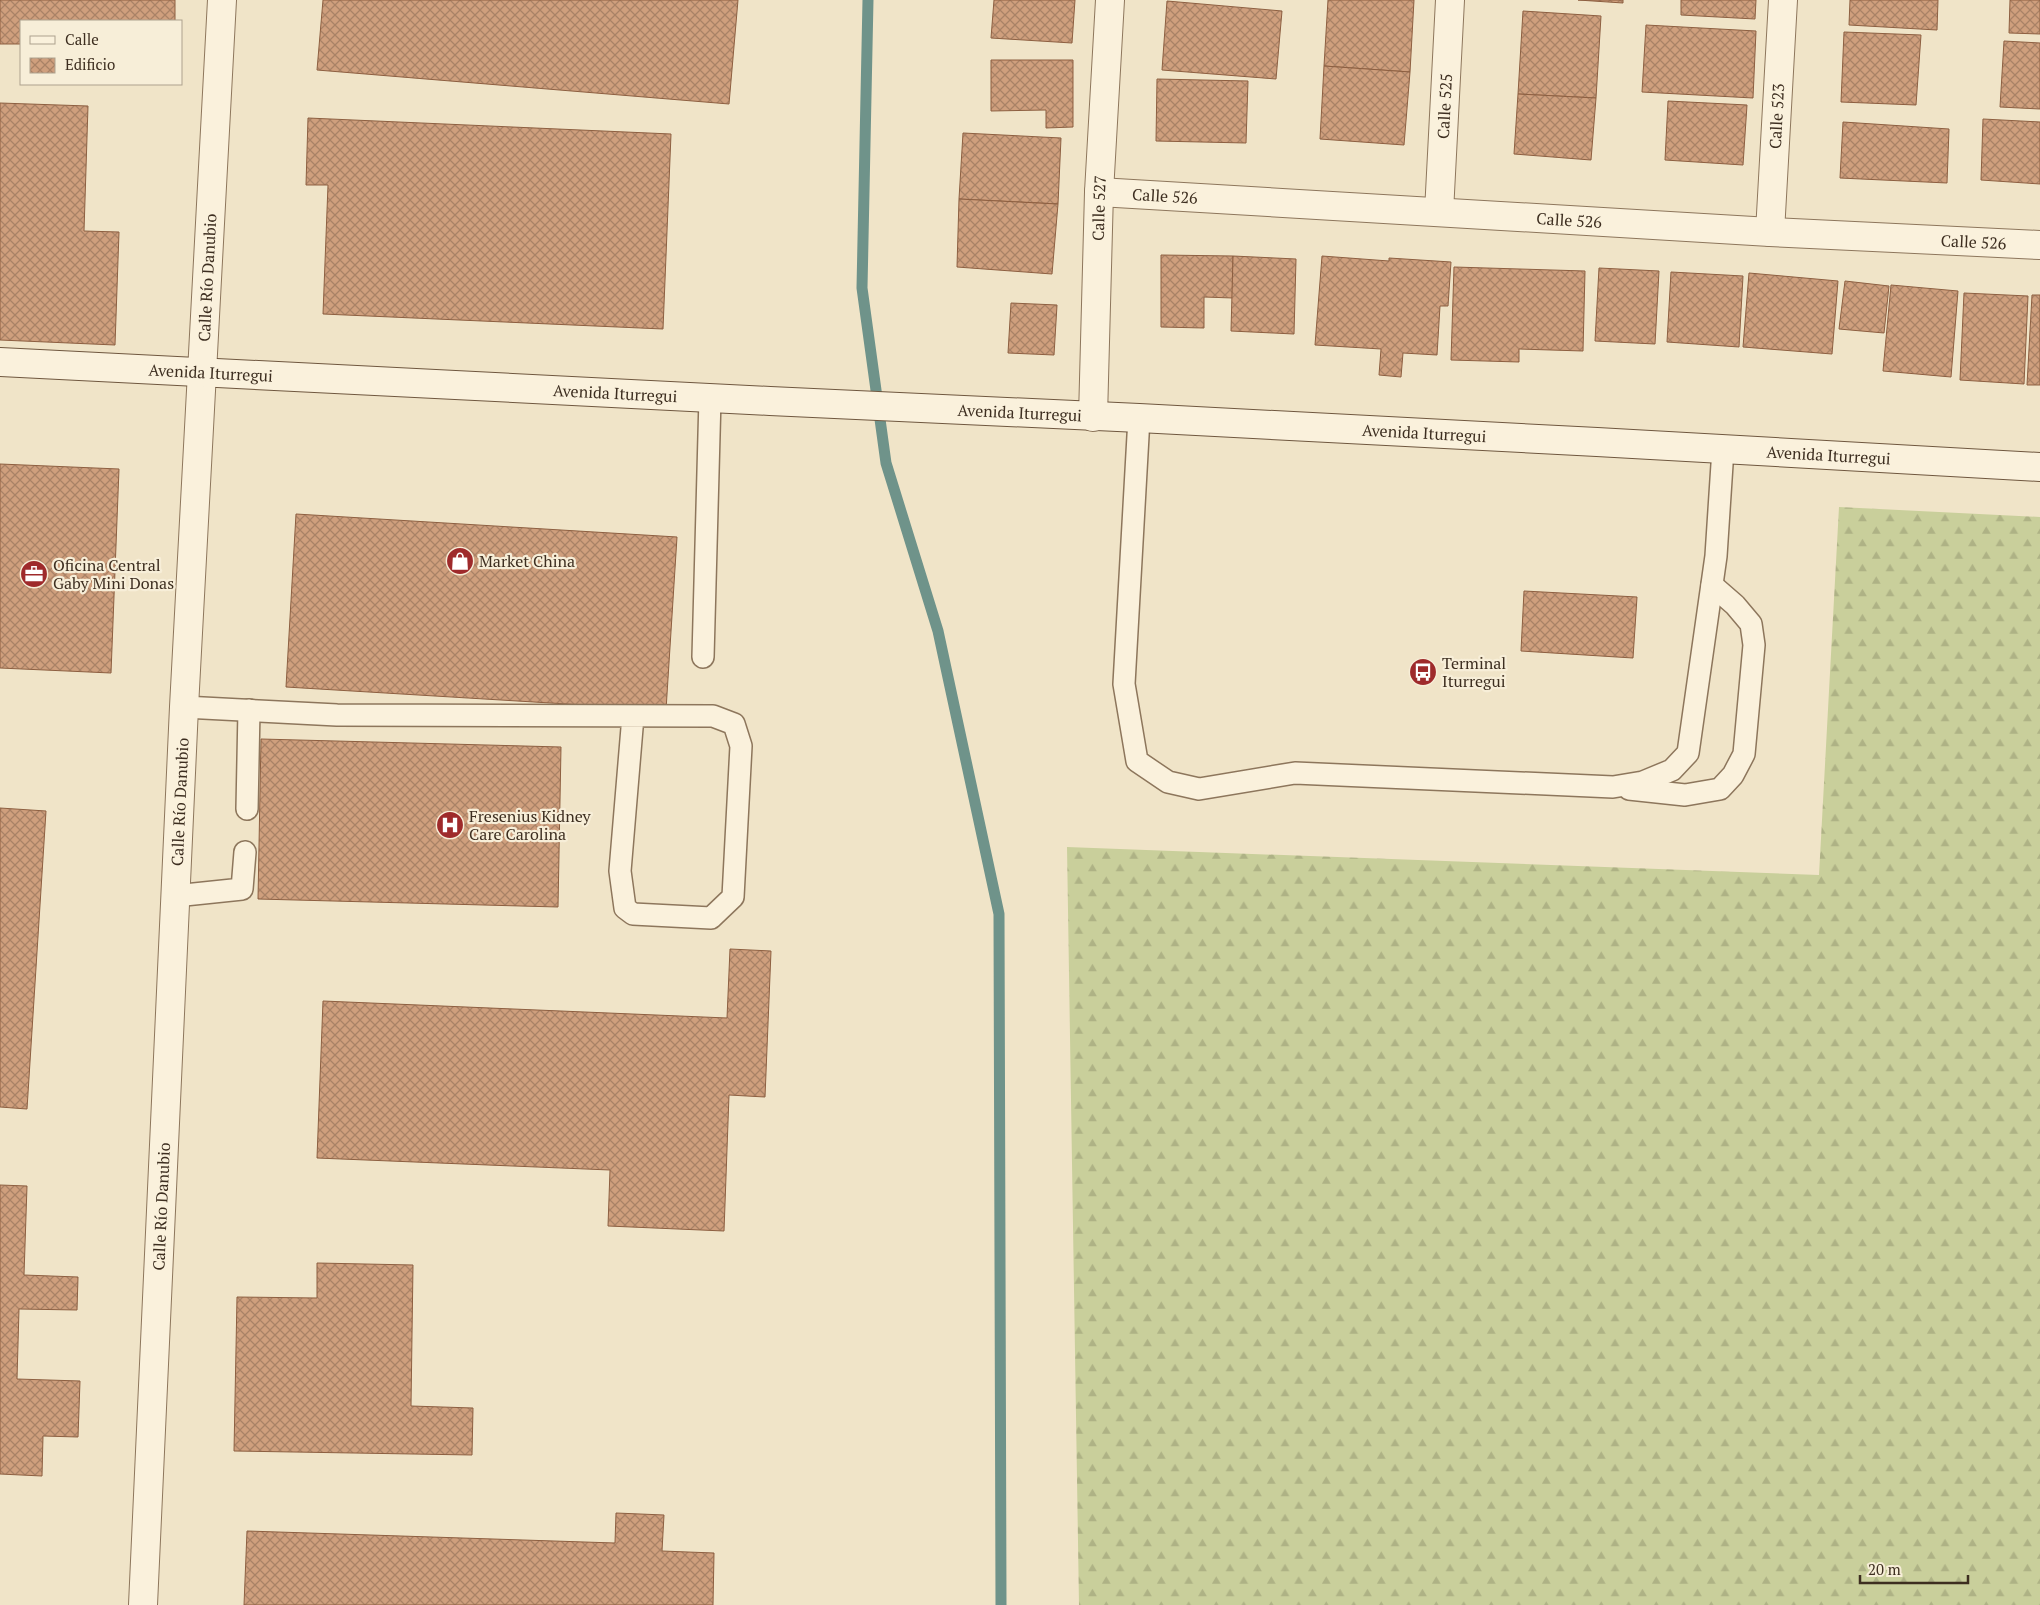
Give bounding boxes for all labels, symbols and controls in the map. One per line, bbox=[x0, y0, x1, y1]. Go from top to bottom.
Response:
legend bbox=[20, 20, 182, 85]
text: Calle bbox=[65, 29, 99, 49]
text: Edificio bbox=[65, 54, 115, 74]
street label: Calle 525 bbox=[1432, 73, 1457, 139]
street label: Calle 523 bbox=[1764, 83, 1789, 150]
street label: Calle 527 bbox=[1087, 175, 1111, 241]
street label: Calle 526 bbox=[1131, 183, 1199, 209]
street label: Calle 526 bbox=[1536, 207, 1603, 233]
street label: Calle Río Danubio bbox=[193, 213, 222, 342]
street label: Calle 526 bbox=[1940, 229, 2007, 254]
street label: Avenida Iturregui bbox=[148, 359, 274, 387]
street label: Avenida Iturregui bbox=[553, 379, 678, 407]
street label: Avenida Iturregui bbox=[957, 399, 1083, 426]
street label: Avenida Iturregui bbox=[1362, 419, 1487, 447]
street label: Avenida Iturregui bbox=[1766, 441, 1892, 470]
shop icon: Market China bbox=[445, 546, 475, 576]
place label: Market China bbox=[479, 550, 575, 572]
place label: Oficina Central Gaby Mini Donas bbox=[53, 554, 174, 594]
office icon: Oficina Central Gaby Mini Donas bbox=[19, 559, 49, 589]
place label: Terminal Iturregui bbox=[1442, 652, 1506, 692]
bus stop icon: Terminal Iturregui bbox=[1408, 657, 1438, 687]
street label: Calle Río Danubio bbox=[166, 737, 194, 866]
place label: Fresenius Kidney Care Carolina bbox=[469, 805, 591, 845]
hospital icon: Fresenius Kidney Care Carolina bbox=[435, 810, 465, 840]
street label: Calle Río Danubio bbox=[147, 1142, 175, 1271]
scale bar bbox=[1860, 1552, 1968, 1584]
text: 20 m bbox=[1868, 1559, 1901, 1579]

